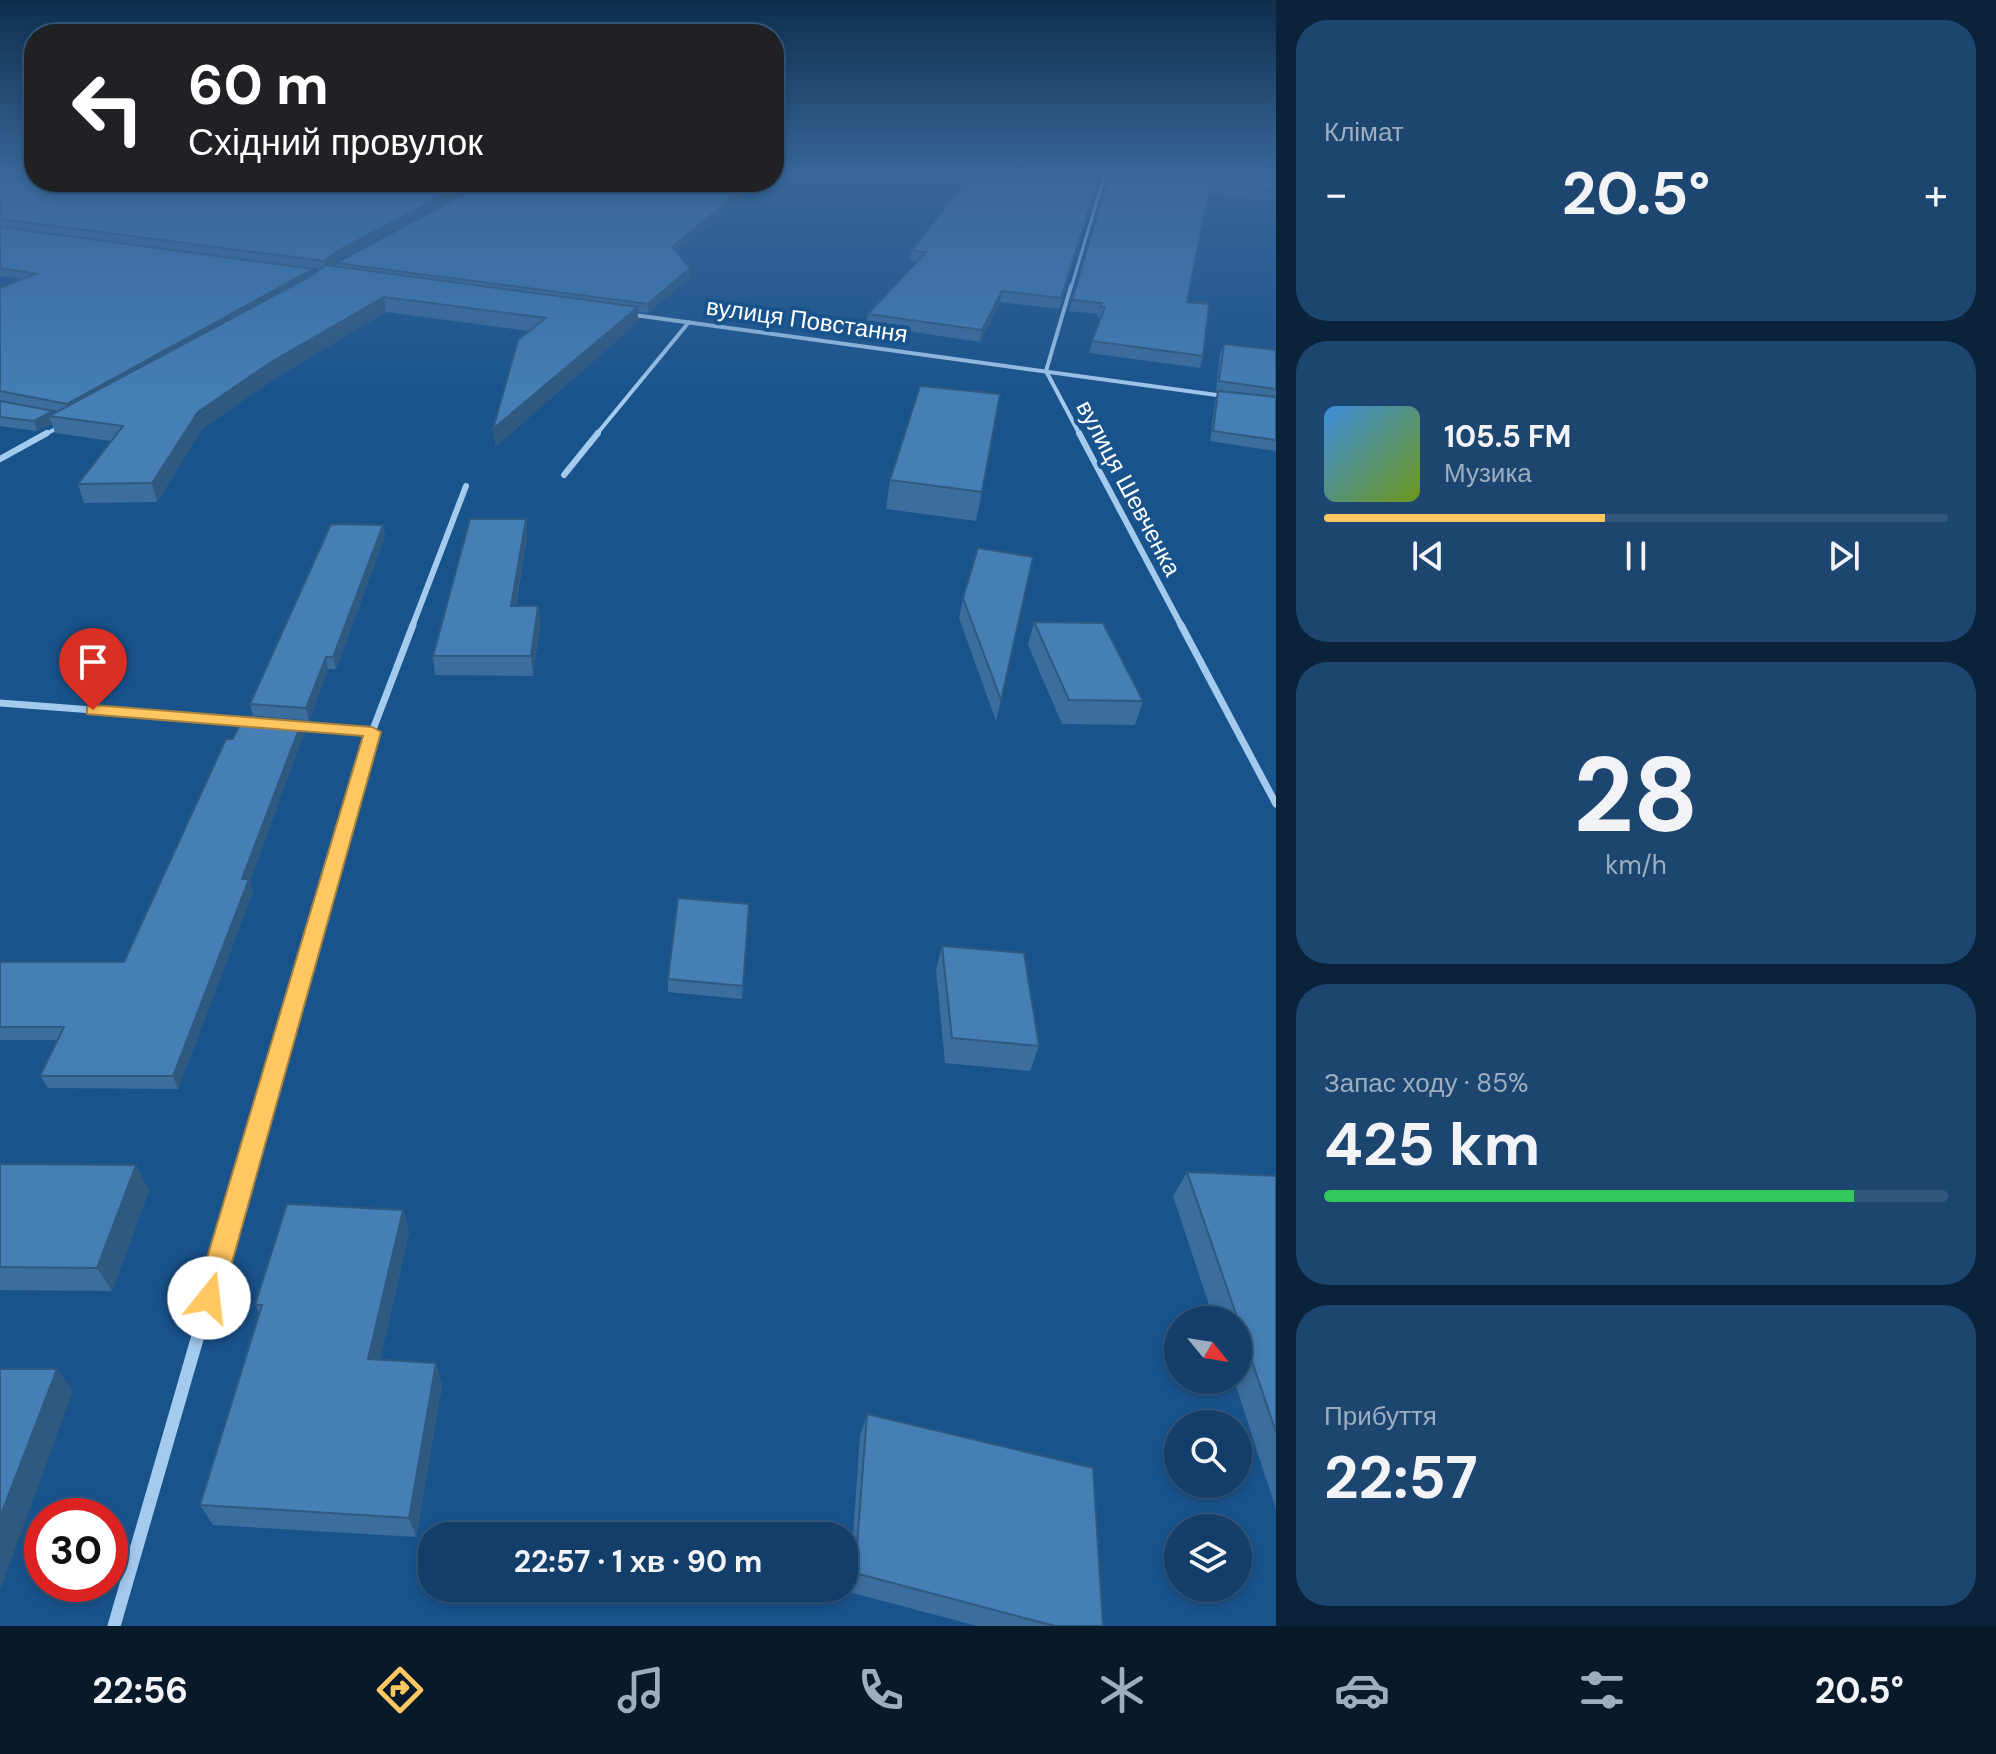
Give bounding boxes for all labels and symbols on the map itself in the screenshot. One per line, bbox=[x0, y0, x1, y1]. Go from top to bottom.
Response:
street label: вулиця Повстання bbox=[704, 291, 910, 349]
street label: вулиця Шевченка bbox=[1070, 395, 1189, 582]
pin bbox=[59, 628, 127, 710]
position arrow bbox=[167, 1256, 251, 1340]
north arrow bbox=[1164, 1306, 1252, 1394]
speed limit sign: 30 bbox=[24, 1498, 128, 1602]

